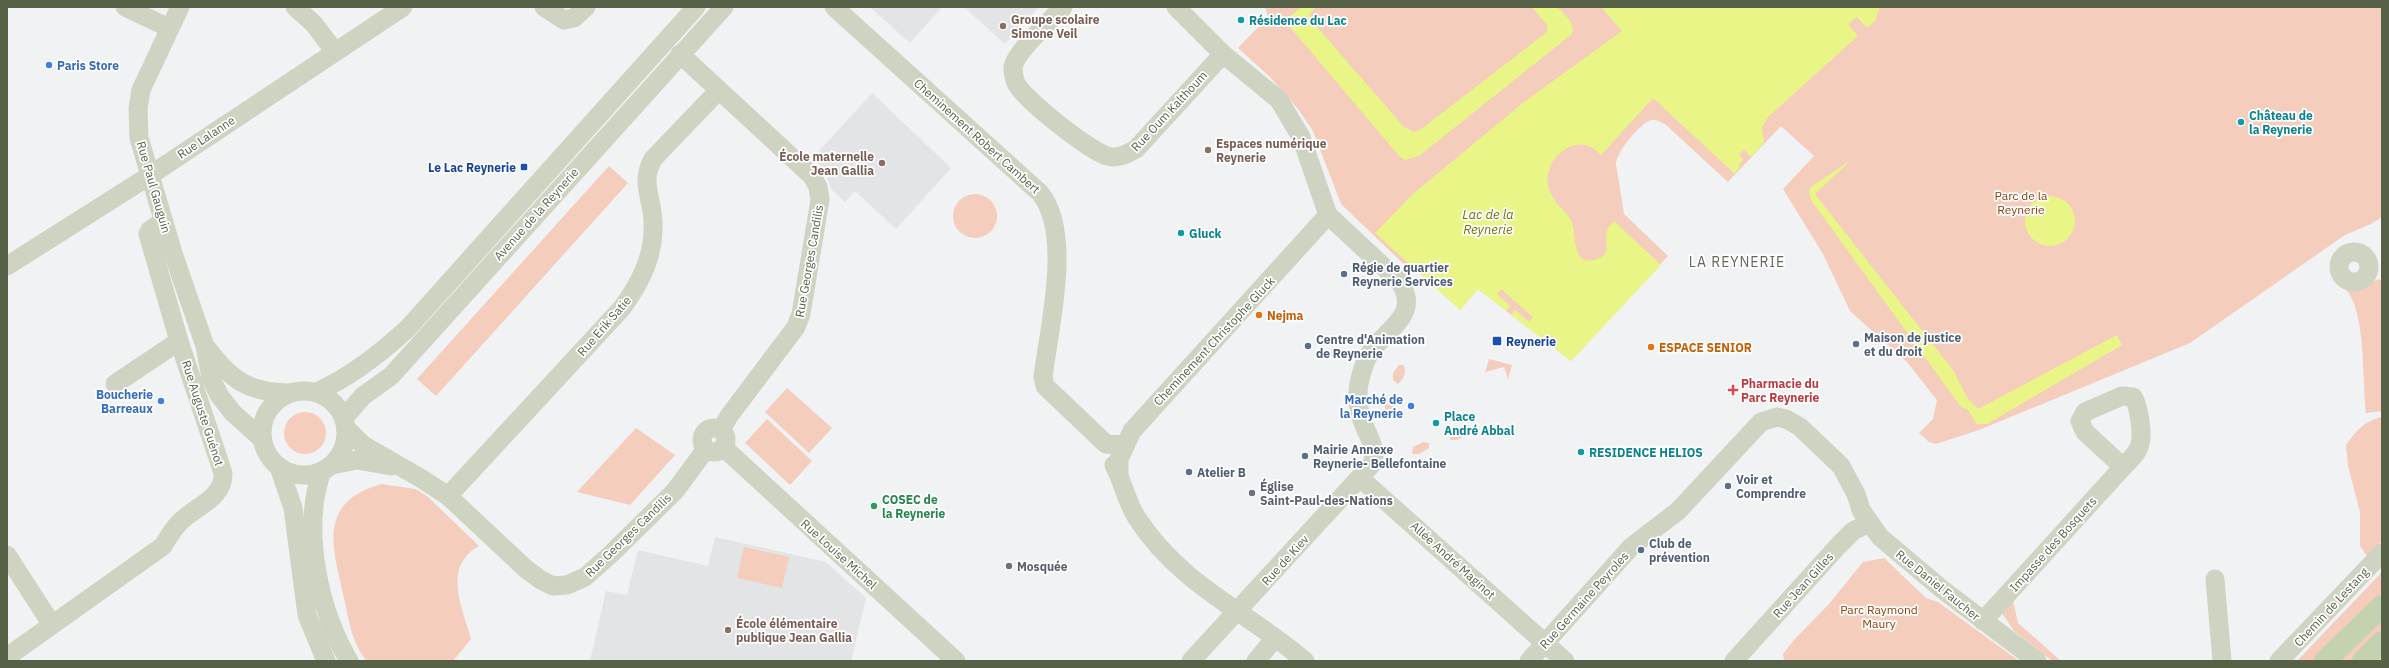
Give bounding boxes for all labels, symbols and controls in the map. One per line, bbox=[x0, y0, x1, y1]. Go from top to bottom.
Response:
place label: Groupe scolaire Simone Veil bbox=[1011, 12, 1100, 41]
place label: Résidence du Lac bbox=[1249, 13, 1347, 28]
marker: Résidence du Lac bbox=[1236, 15, 1246, 25]
marker: Groupe scolaire Simone Veil bbox=[998, 21, 1008, 31]
place label: Paris Store bbox=[57, 58, 119, 73]
marker: Paris Store bbox=[44, 60, 54, 70]
street label: Rue Oum Kalthoum bbox=[1128, 68, 1210, 154]
street label: Cheminement Robert Cambert bbox=[911, 75, 1043, 197]
place label: Château de la Reynerie bbox=[2249, 108, 2313, 137]
street label: Rue Lalanne bbox=[174, 112, 238, 162]
marker: Château de la Reynerie bbox=[2236, 117, 2246, 127]
place label: Espaces numérique Reynerie bbox=[1216, 136, 1327, 165]
street label: Rue Paul Gauguin bbox=[134, 139, 174, 235]
marker: Espaces numérique Reynerie bbox=[1203, 145, 1213, 155]
place label: École maternelle Jean Gallia bbox=[779, 148, 874, 178]
marker: École maternelle Jean Gallia bbox=[877, 158, 887, 168]
place label: Le Lac Reynerie bbox=[428, 160, 516, 175]
marker: Le Lac Reynerie bbox=[519, 162, 529, 172]
street label: Avenue de la Reynerie bbox=[491, 164, 582, 263]
park label: Parc de la Reynerie bbox=[1995, 188, 2048, 217]
street label: Rue Georges Candilis bbox=[792, 203, 826, 318]
water label: Lac de la Reynerie bbox=[1462, 206, 1514, 238]
place label: Gluck bbox=[1189, 226, 1222, 241]
marker: Gluck bbox=[1176, 228, 1186, 238]
district label: LA REYNERIE bbox=[1689, 253, 1785, 271]
place label: Régie de quartier Reynerie Services bbox=[1352, 260, 1453, 289]
marker: Régie de quartier Reynerie Services bbox=[1339, 269, 1349, 279]
street label: Cheminement Christophe Gluck bbox=[1150, 273, 1278, 409]
street label: Rue Erik Satie bbox=[574, 293, 634, 359]
place label: Nejma bbox=[1267, 308, 1304, 323]
marker: Nejma bbox=[1254, 310, 1264, 320]
place label: Maison de justice et du droit bbox=[1864, 330, 1961, 359]
place label: Centre d'Animation de Reynerie bbox=[1316, 332, 1425, 361]
place label: Reynerie bbox=[1506, 334, 1556, 349]
marker: Reynerie bbox=[1491, 335, 1503, 347]
marker: Maison de justice et du droit bbox=[1851, 339, 1861, 349]
place label: ESPACE SENIOR bbox=[1659, 340, 1752, 355]
marker: Centre d'Animation de Reynerie bbox=[1303, 341, 1313, 351]
marker: ESPACE SENIOR bbox=[1646, 342, 1656, 352]
street label: Rue Auguste Guénot bbox=[179, 358, 227, 468]
place label: Pharmacie du Parc Reynerie bbox=[1741, 376, 1819, 405]
marker: Pharmacie du Parc Reynerie bbox=[1728, 385, 1738, 395]
place label: Boucherie Barreaux bbox=[96, 387, 153, 416]
place label: Marché de la Reynerie bbox=[1340, 392, 1403, 421]
marker: Boucherie Barreaux bbox=[156, 396, 166, 406]
marker: Marché de la Reynerie bbox=[1406, 401, 1416, 411]
place label: Place André Abbal bbox=[1444, 409, 1515, 438]
marker: Place André Abbal bbox=[1431, 418, 1441, 428]
place label: Mairie Annexe Reynerie- Bellefontaine bbox=[1313, 442, 1447, 471]
place label: RESIDENCE HELIOS bbox=[1589, 445, 1703, 460]
marker: RESIDENCE HELIOS bbox=[1576, 447, 1586, 457]
marker: Mairie Annexe Reynerie- Bellefontaine bbox=[1300, 451, 1310, 461]
place label: Atelier B bbox=[1197, 465, 1246, 480]
marker: Atelier B bbox=[1184, 467, 1194, 477]
place label: Voir et Comprendre bbox=[1736, 472, 1806, 501]
place label: Église Saint-Paul-des-Nations bbox=[1260, 478, 1393, 508]
marker: Voir et Comprendre bbox=[1723, 481, 1733, 491]
marker: Église Saint-Paul-des-Nations bbox=[1247, 488, 1257, 498]
street label: Rue Georges Candilis bbox=[582, 490, 674, 580]
place label: COSEC de la Reynerie bbox=[882, 492, 945, 521]
street label: Impasse des Bosquets bbox=[2006, 493, 2100, 595]
marker: COSEC de la Reynerie bbox=[869, 501, 879, 511]
street label: Rue Louise Michel bbox=[798, 516, 880, 592]
street label: Allée André Maginot bbox=[1408, 518, 1498, 602]
street label: Rue de Kiev bbox=[1258, 531, 1312, 589]
place label: Club de prévention bbox=[1649, 536, 1710, 565]
marker: Club de prévention bbox=[1636, 545, 1646, 555]
street label: Rue Daniel Faucher bbox=[1893, 546, 1984, 624]
street label: Rue Germaine Peyroles bbox=[1536, 548, 1632, 652]
street label: Rue Jean Gilles bbox=[1770, 549, 1836, 621]
place label: Mosquée bbox=[1017, 559, 1068, 574]
marker: Mosquée bbox=[1004, 561, 1014, 571]
street label: Chemin de Lestang bbox=[2291, 564, 2372, 650]
park label: Parc Raymond Maury bbox=[1840, 602, 1918, 631]
place label: École élémentaire publique Jean Gallia bbox=[736, 615, 852, 645]
marker: École élémentaire publique Jean Gallia bbox=[723, 625, 733, 635]

